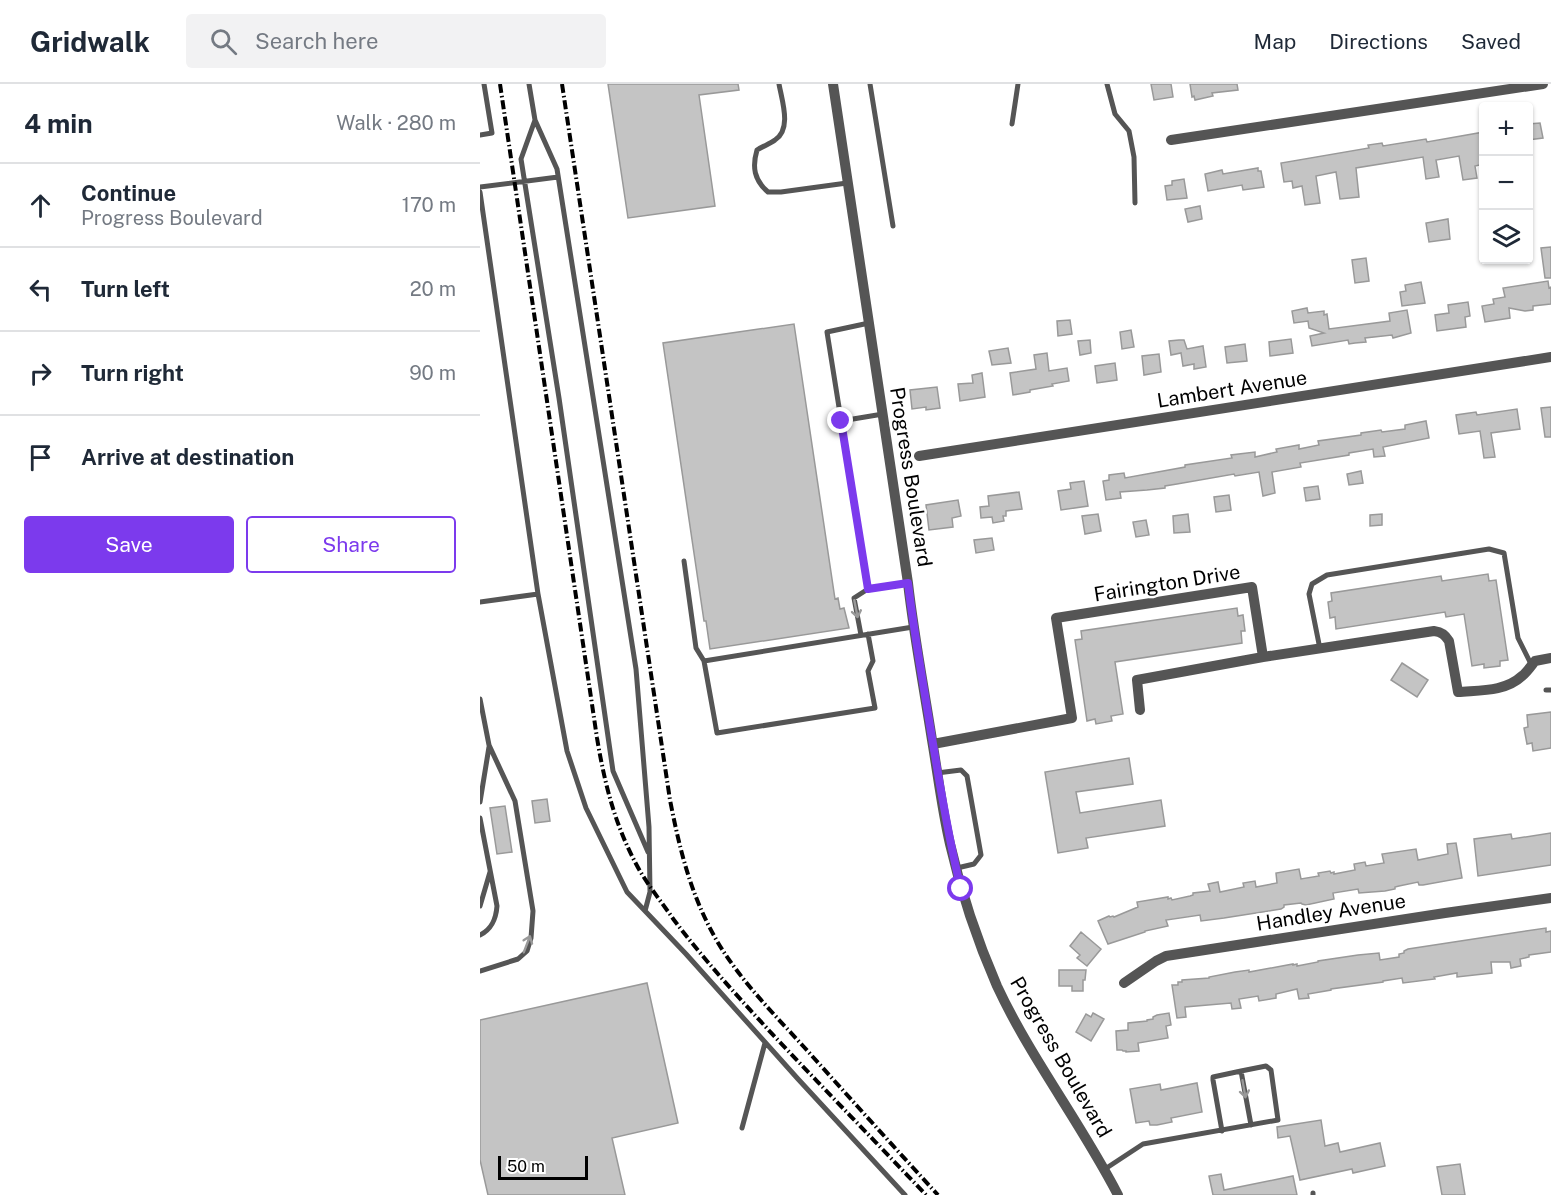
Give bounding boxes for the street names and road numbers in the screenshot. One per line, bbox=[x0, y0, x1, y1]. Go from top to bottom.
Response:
street label: Lambert Avenue bbox=[1155, 365, 1309, 413]
street label: Progress Boulevard bbox=[885, 385, 937, 569]
street label: Fairington Drive bbox=[1092, 560, 1242, 606]
street label: Handley Avenue bbox=[1255, 888, 1407, 936]
street label: Progress Boulevard bbox=[1005, 972, 1117, 1142]

